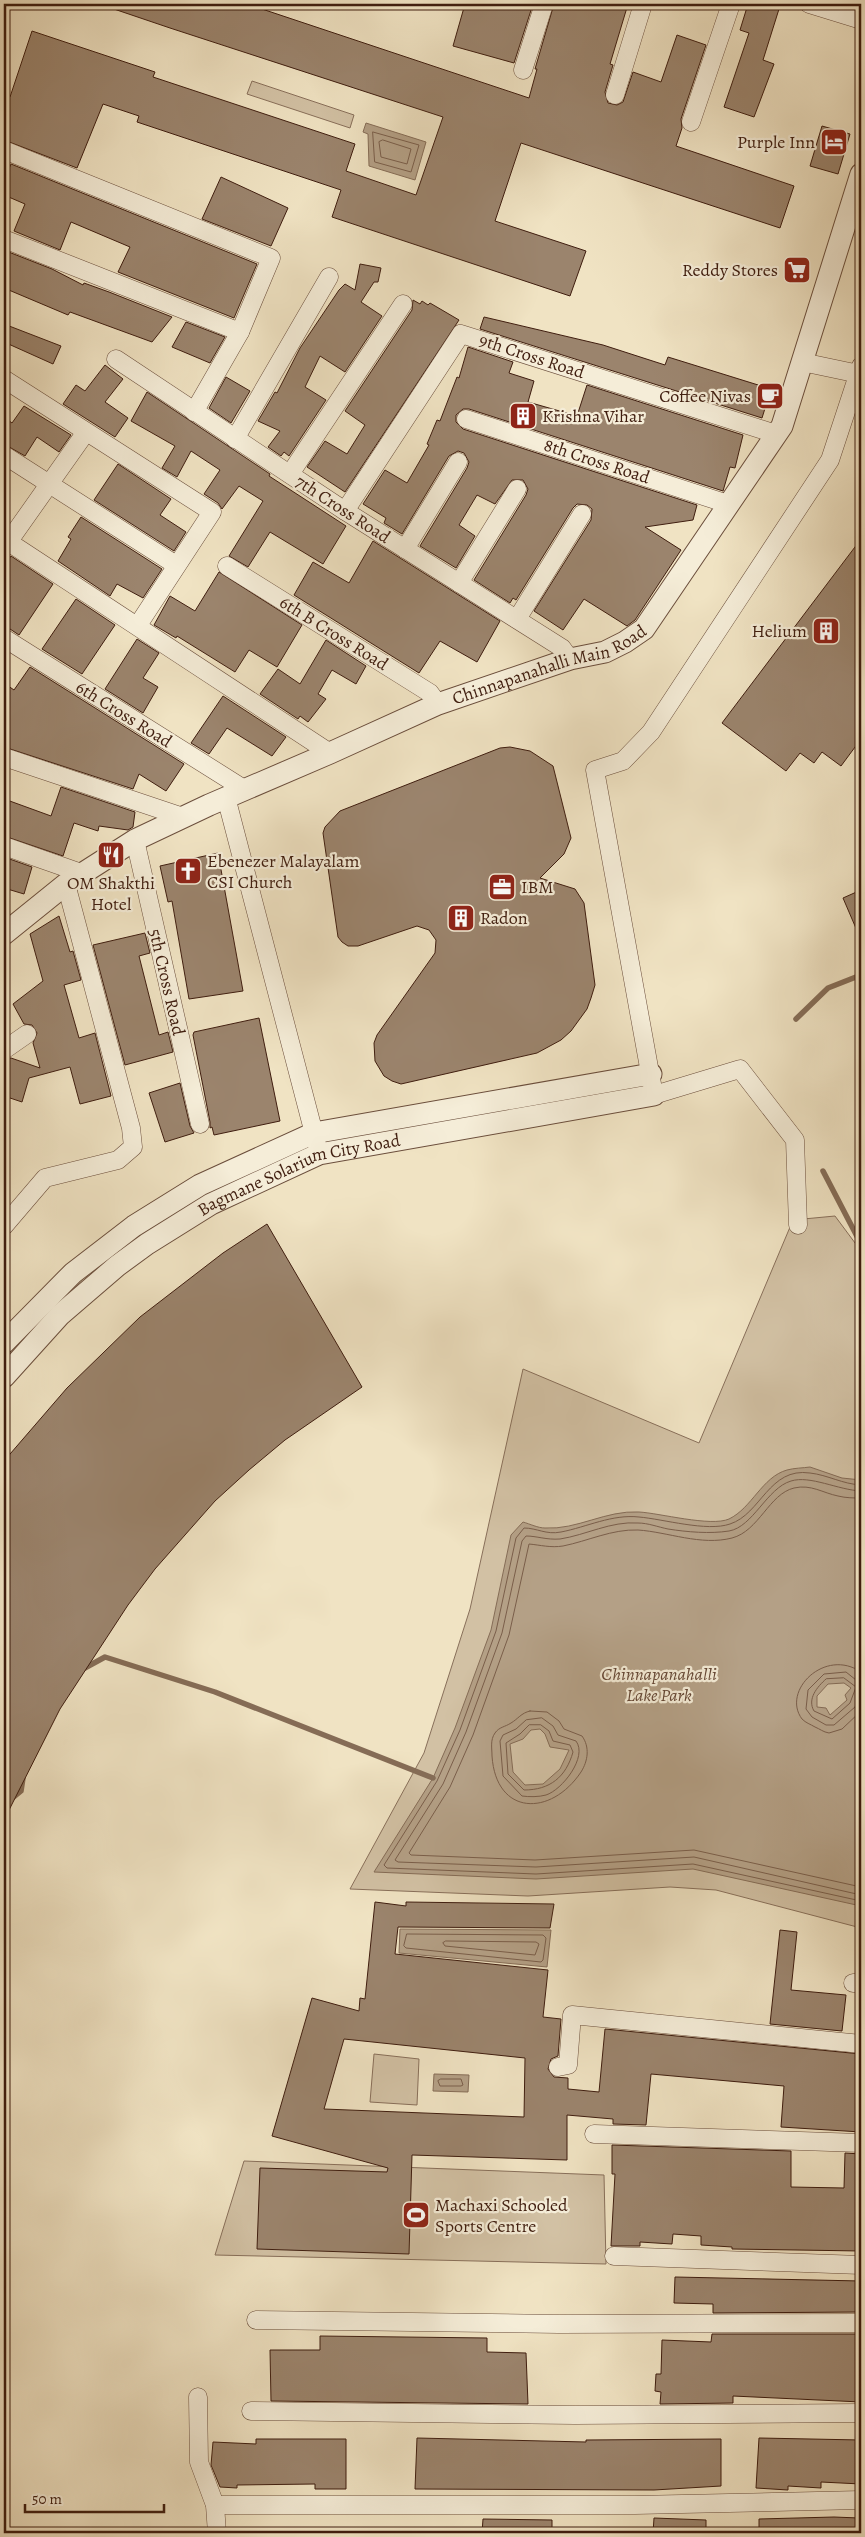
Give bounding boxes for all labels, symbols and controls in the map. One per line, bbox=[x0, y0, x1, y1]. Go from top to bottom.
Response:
hotel icon: Purple Inn bbox=[819, 127, 849, 157]
place label: Purple Inn bbox=[737, 130, 815, 154]
supermarket icon: Reddy Stores bbox=[782, 255, 812, 285]
place label: Reddy Stores bbox=[682, 258, 778, 282]
street label: 9th Cross Road bbox=[476, 328, 588, 384]
cafe icon: Coffee Nivas bbox=[755, 381, 785, 411]
place label: Coffee Nivas bbox=[659, 384, 751, 408]
building icon: Krishna Vihar bbox=[508, 401, 538, 431]
place label: Krishna Vihar bbox=[542, 404, 644, 428]
street label: 8th Cross Road bbox=[541, 433, 653, 490]
street label: 7th Cross Road bbox=[291, 469, 395, 549]
street label: 6th B Cross Road bbox=[275, 590, 393, 676]
building icon: Helium bbox=[811, 616, 841, 646]
street label: Chinnapanahalli Main Road bbox=[449, 619, 651, 710]
place label: Helium bbox=[752, 619, 807, 643]
street label: 6th Cross Road bbox=[71, 675, 177, 753]
restaurant icon: OM Shakthi Hotel bbox=[96, 840, 126, 870]
place label: Ebenezer Malayalam CSI Church bbox=[207, 849, 359, 894]
church icon: Ebenezer Malayalam CSI Church bbox=[173, 856, 203, 886]
place label: OM Shakthi Hotel bbox=[67, 871, 155, 916]
office icon: IBM bbox=[487, 872, 517, 902]
place label: IBM bbox=[521, 875, 554, 899]
building icon: Radon bbox=[446, 903, 476, 933]
place label: Radon bbox=[480, 906, 528, 930]
street label: 5th Cross Road bbox=[143, 926, 191, 1038]
street label: Bagmane Solarium City Road bbox=[193, 1128, 402, 1222]
park label: Chinnapanahalli Lake Park bbox=[601, 1662, 717, 1707]
place label: Machaxi Schooled Sports Centre bbox=[435, 2193, 568, 2238]
sports icon: Machaxi Schooled Sports Centre bbox=[401, 2200, 431, 2230]
scale bar bbox=[25, 2482, 164, 2514]
text: 50 m bbox=[32, 2489, 62, 2509]

